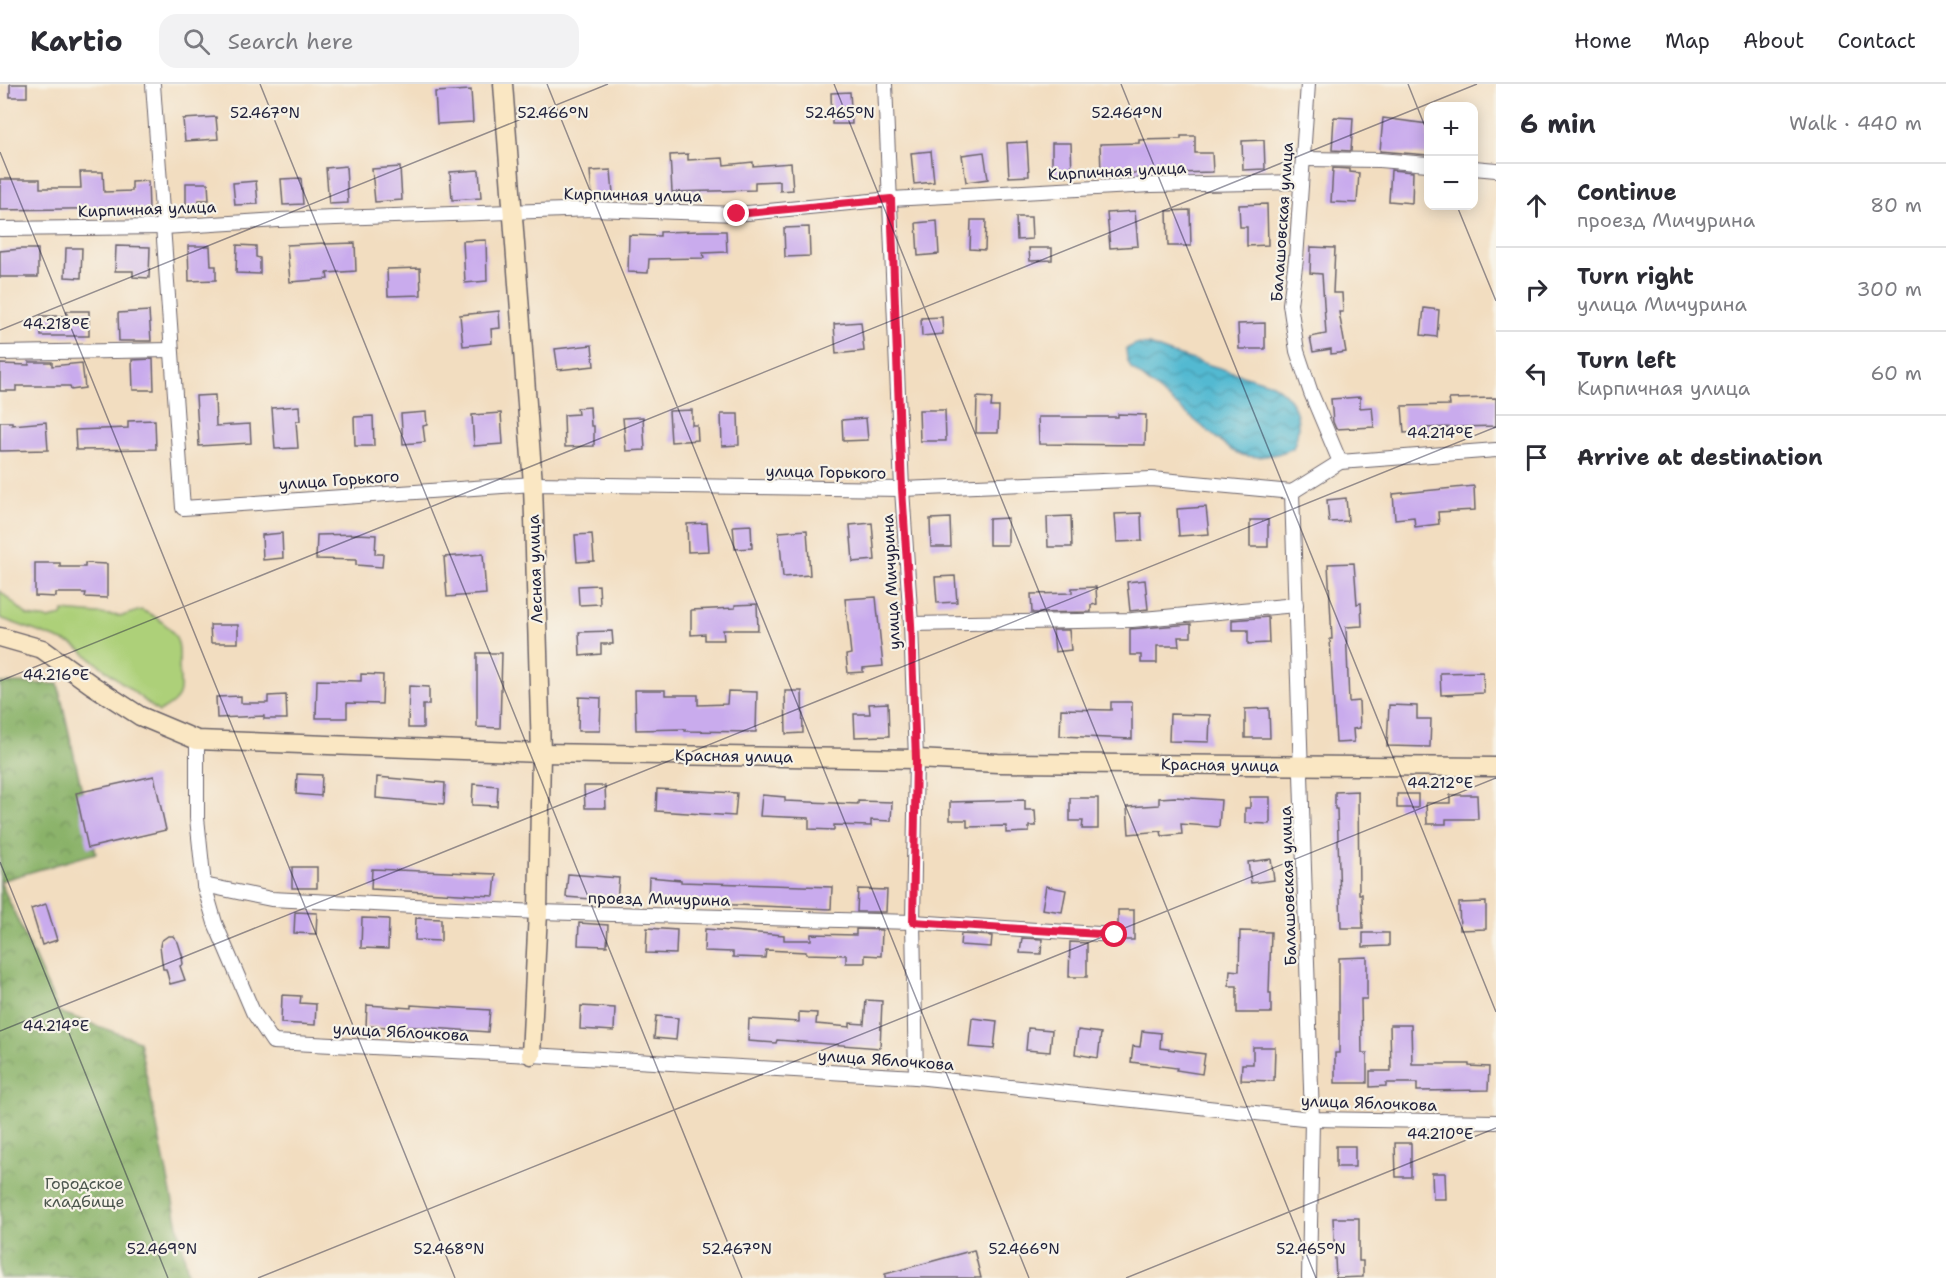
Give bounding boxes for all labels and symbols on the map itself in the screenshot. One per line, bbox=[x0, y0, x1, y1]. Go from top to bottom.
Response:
text: 52.467°N bbox=[230, 103, 300, 123]
text: 52.466°N bbox=[517, 103, 589, 123]
text: 52.465°N bbox=[805, 103, 875, 123]
text: 52.464°N bbox=[1091, 103, 1163, 123]
street label: Балашовская улица bbox=[1266, 141, 1298, 303]
street label: Кирпичная улица bbox=[1047, 157, 1187, 185]
street label: Кирпичная улица bbox=[564, 183, 703, 207]
street label: Кирпичная улица bbox=[77, 196, 217, 222]
route end bbox=[723, 200, 749, 226]
text: 44.218°E bbox=[23, 314, 89, 334]
text: 44.214°E bbox=[1407, 423, 1473, 443]
street label: улица Горького bbox=[765, 460, 887, 484]
street label: улица Горького bbox=[278, 465, 400, 495]
street label: Лесная улица bbox=[523, 514, 547, 624]
street label: улица Мичурина bbox=[877, 514, 905, 650]
text: 44.216°E bbox=[23, 665, 89, 685]
street label: Красная улица bbox=[675, 744, 793, 768]
street label: Красная улица bbox=[1161, 753, 1279, 777]
text: 44.212°E bbox=[1407, 773, 1473, 793]
street label: Балашовская улица bbox=[1275, 806, 1301, 966]
street label: проезд Мичурина bbox=[588, 887, 730, 911]
route start bbox=[1101, 921, 1127, 947]
text: 44.214°E bbox=[23, 1016, 89, 1036]
street label: улица Яблочкова bbox=[332, 1018, 470, 1046]
street label: улица Яблочкова bbox=[817, 1045, 955, 1075]
street label: улица Яблочкова bbox=[1300, 1090, 1438, 1116]
text: 44.210°E bbox=[1407, 1124, 1473, 1144]
park label: Городское кладбище bbox=[43, 1173, 125, 1212]
text: 52.469°N bbox=[127, 1239, 197, 1259]
text: 52.468°N bbox=[414, 1239, 484, 1259]
text: 52.467°N bbox=[702, 1239, 772, 1259]
text: 52.466°N bbox=[988, 1239, 1060, 1259]
text: 52.465°N bbox=[1276, 1239, 1346, 1259]

